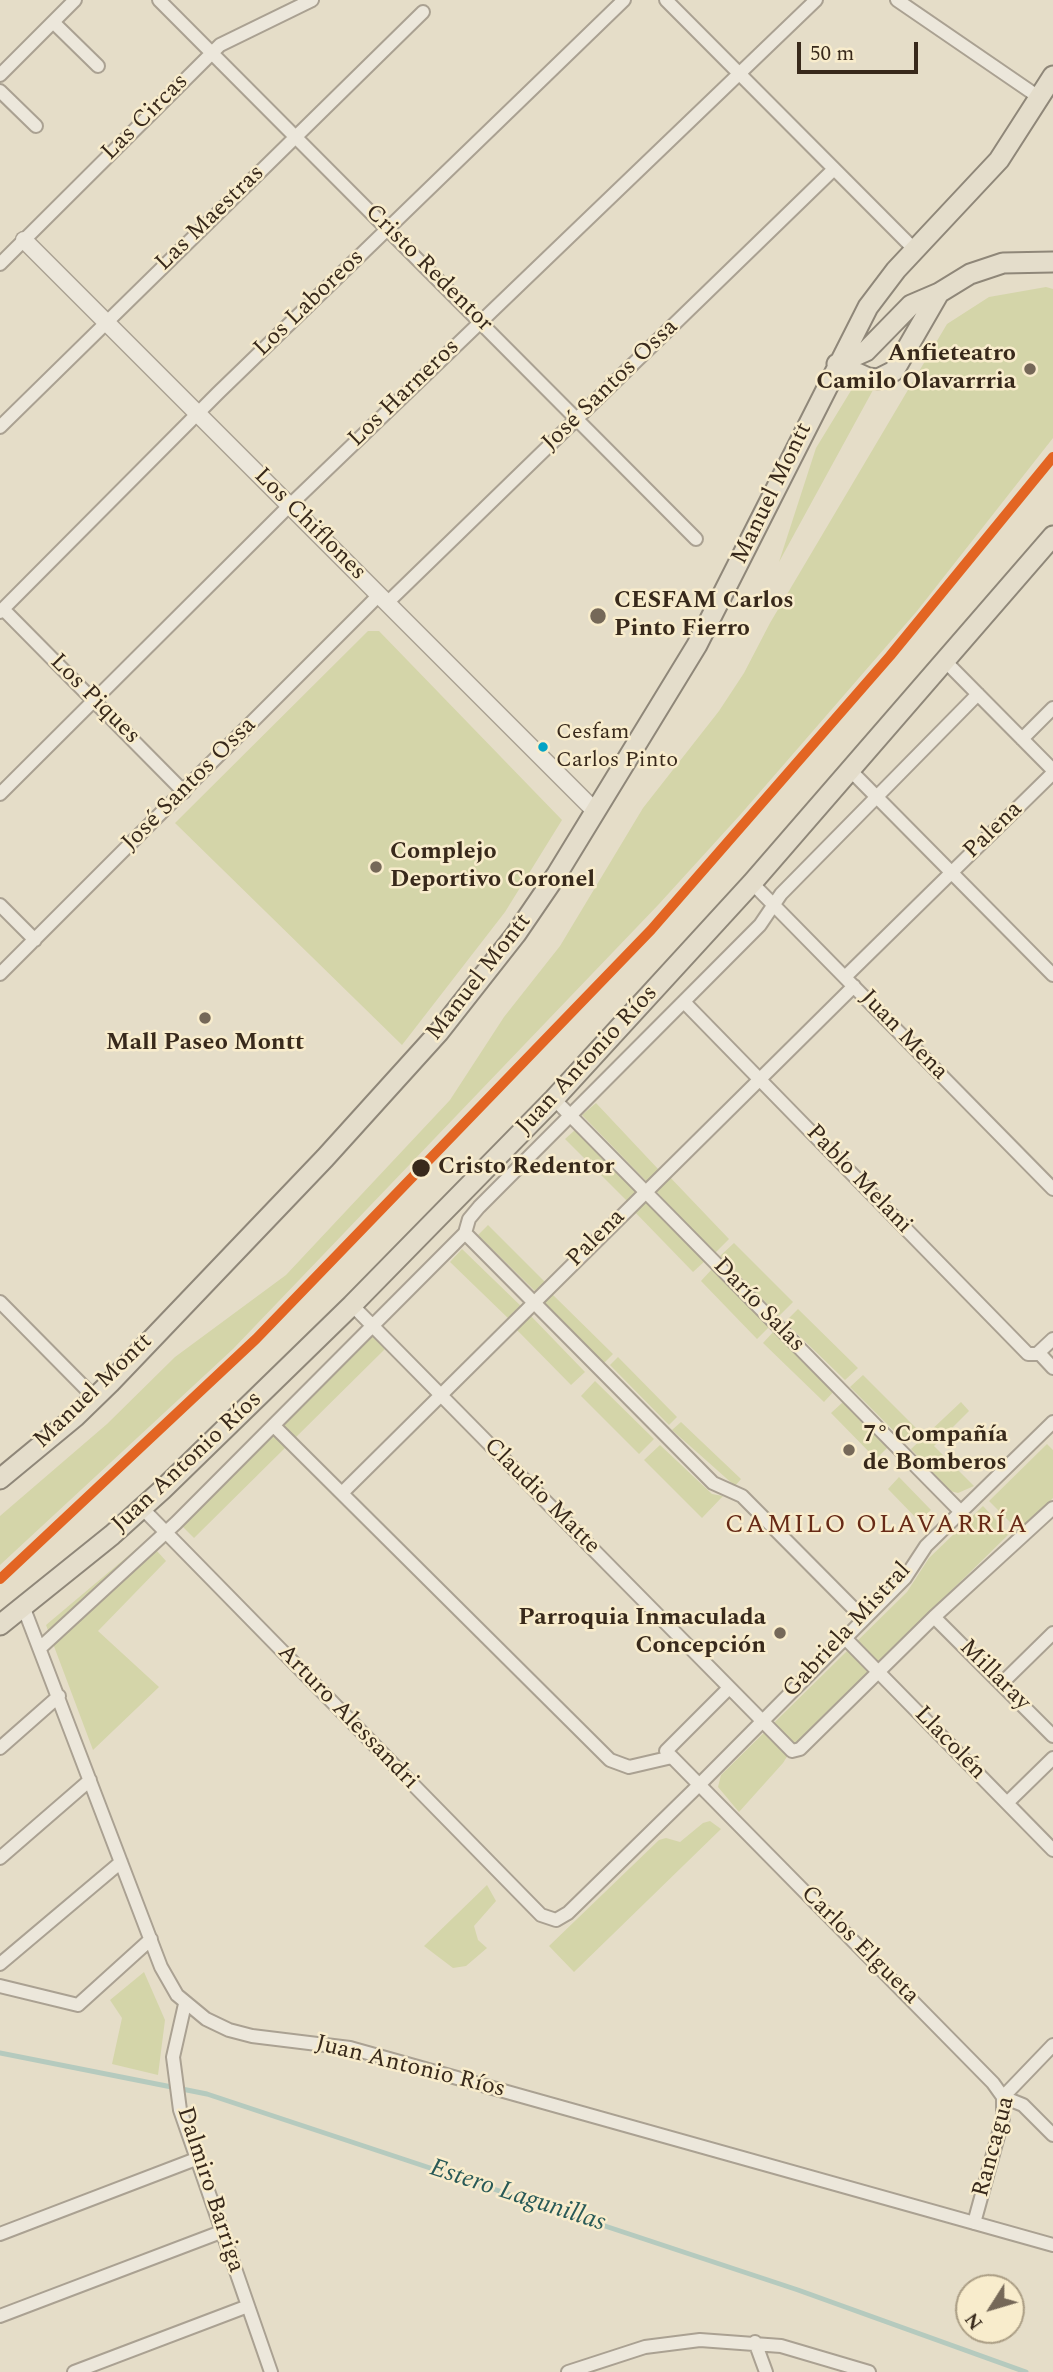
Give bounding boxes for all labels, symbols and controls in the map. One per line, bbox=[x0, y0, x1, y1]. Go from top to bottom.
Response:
scale bar bbox=[801, 28, 922, 72]
text: 50 m bbox=[810, 38, 854, 70]
street label: Las Circas bbox=[96, 68, 196, 168]
street label: Las Maestras bbox=[151, 160, 271, 278]
street label: Cristo Redentor bbox=[358, 199, 498, 339]
street label: Los Laboreos bbox=[249, 244, 371, 364]
street label: José Santos Ossa bbox=[537, 314, 685, 458]
street label: Los Harneros bbox=[343, 334, 467, 454]
place label: Anfieteatro Camilo Olavarrria bbox=[816, 341, 1016, 397]
marker: Anfieteatro Camilo Olavarrria bbox=[1022, 361, 1038, 377]
street label: Manuel Montt bbox=[726, 419, 820, 569]
street label: Los Chiflones bbox=[247, 463, 371, 587]
place label: CESFAM Carlos Pinto Fierro bbox=[614, 588, 794, 644]
marker: CESFAM Carlos Pinto Fierro bbox=[588, 606, 608, 626]
street label: Los Piques bbox=[43, 649, 145, 751]
street label: José Santos Ossa bbox=[117, 712, 263, 858]
place label: Cesfam Carlos Pinto bbox=[556, 721, 678, 772]
marker: Cesfam Carlos Pinto bbox=[536, 740, 550, 754]
street label: Palena bbox=[959, 796, 1029, 866]
place label: Complejo Deportivo Coronel bbox=[390, 839, 595, 895]
marker: Complejo Deportivo Coronel bbox=[368, 859, 384, 875]
street label: Manuel Montt bbox=[421, 909, 539, 1047]
street label: Juan Antonio Ríos bbox=[511, 980, 665, 1142]
street label: Juan Mena bbox=[853, 985, 953, 1087]
marker: Mall Paseo Montt bbox=[197, 1010, 213, 1026]
place label: Mall Paseo Montt bbox=[106, 1030, 304, 1058]
street label: Pablo Melani bbox=[799, 1119, 917, 1241]
place label: Cristo Redentor bbox=[438, 1154, 615, 1182]
marker: Cristo Redentor bbox=[410, 1157, 432, 1179]
street label: Palena bbox=[562, 1204, 632, 1274]
street label: Darío Salas bbox=[706, 1253, 810, 1359]
street label: Manuel Montt bbox=[29, 1328, 159, 1456]
street label: Juan Antonio Ríos bbox=[107, 1386, 269, 1540]
place label: 7° Compañía de Bomberos bbox=[863, 1422, 1008, 1478]
street label: Claudio Matte bbox=[477, 1433, 605, 1561]
marker: 7° Compañía de Bomberos bbox=[841, 1442, 857, 1458]
district label: CAMILO OLAVARRÍA bbox=[727, 1511, 1027, 1543]
street label: Gabriela Mistral bbox=[778, 1557, 918, 1705]
place label: Parroquia Inmaculada Concepción bbox=[518, 1605, 766, 1661]
marker: Parroquia Inmaculada Concepción bbox=[772, 1625, 788, 1641]
street label: Millaray bbox=[952, 1634, 1036, 1718]
street label: Arturo Alessandri bbox=[270, 1639, 424, 1797]
street label: Llacolén bbox=[907, 1701, 991, 1787]
street label: Carlos Elgueta bbox=[794, 1881, 924, 2011]
street label: Juan Antonio Ríos bbox=[312, 2030, 508, 2106]
street label: Rancagua bbox=[968, 2093, 1022, 2201]
street label: Dalmiro Barriga bbox=[169, 2104, 249, 2276]
water label: Estero Lagunillas bbox=[425, 2154, 609, 2240]
north arrow bbox=[955, 2274, 1025, 2344]
text: N bbox=[958, 2306, 991, 2336]

